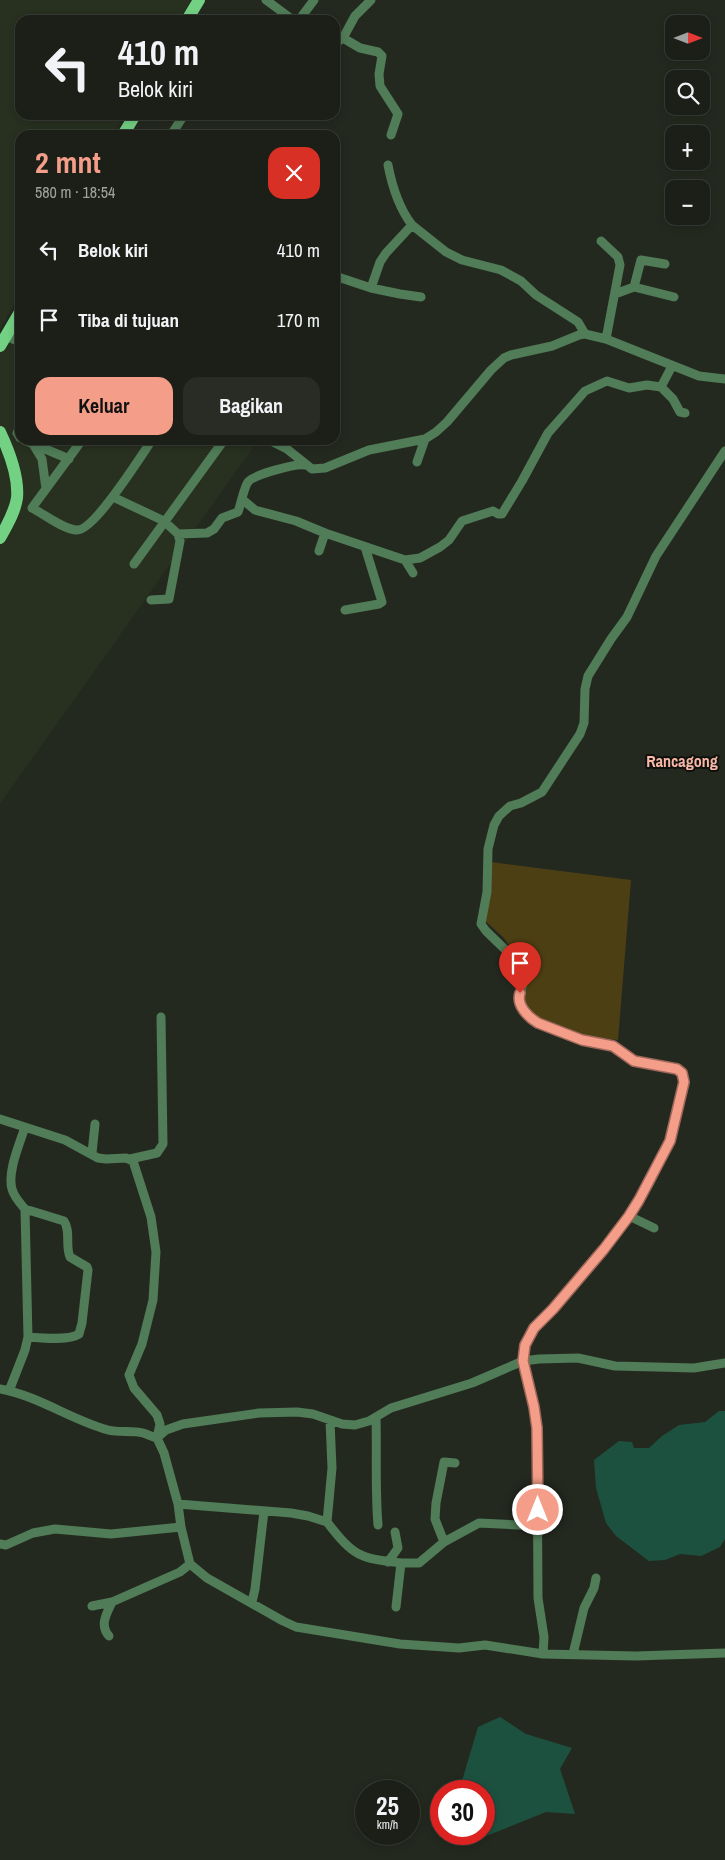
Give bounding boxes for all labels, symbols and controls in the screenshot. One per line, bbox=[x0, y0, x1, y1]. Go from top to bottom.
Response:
north arrow bbox=[665, 15, 710, 60]
map controls bbox=[665, 15, 710, 225]
text: 410 m bbox=[118, 29, 199, 76]
icon: left bbox=[35, 35, 100, 100]
button: search bbox=[665, 70, 710, 115]
text: Belok kiri bbox=[118, 74, 193, 104]
button: + bbox=[665, 125, 710, 170]
text: 2 mnt bbox=[35, 142, 101, 182]
button: close bbox=[268, 147, 320, 199]
button: − bbox=[665, 180, 710, 225]
text: 580 m · 18:54 bbox=[35, 181, 115, 203]
icon: left bbox=[35, 236, 63, 264]
text: Belok kiri bbox=[78, 237, 148, 263]
text: 410 m bbox=[277, 237, 320, 263]
icon: arrive bbox=[35, 306, 63, 334]
text: Tiba di tujuan bbox=[78, 307, 179, 333]
text: 170 m bbox=[277, 307, 320, 333]
button: Keluar bbox=[35, 377, 173, 435]
button: Bagikan bbox=[183, 377, 320, 435]
district label: Rancagong bbox=[646, 750, 718, 772]
pin bbox=[499, 942, 541, 993]
icon: arrive bbox=[506, 949, 534, 977]
position arrow bbox=[511, 1483, 563, 1535]
speed limit sign: 30 bbox=[430, 1780, 495, 1845]
text: 25 bbox=[376, 1789, 399, 1823]
text: km/h bbox=[377, 1817, 398, 1833]

